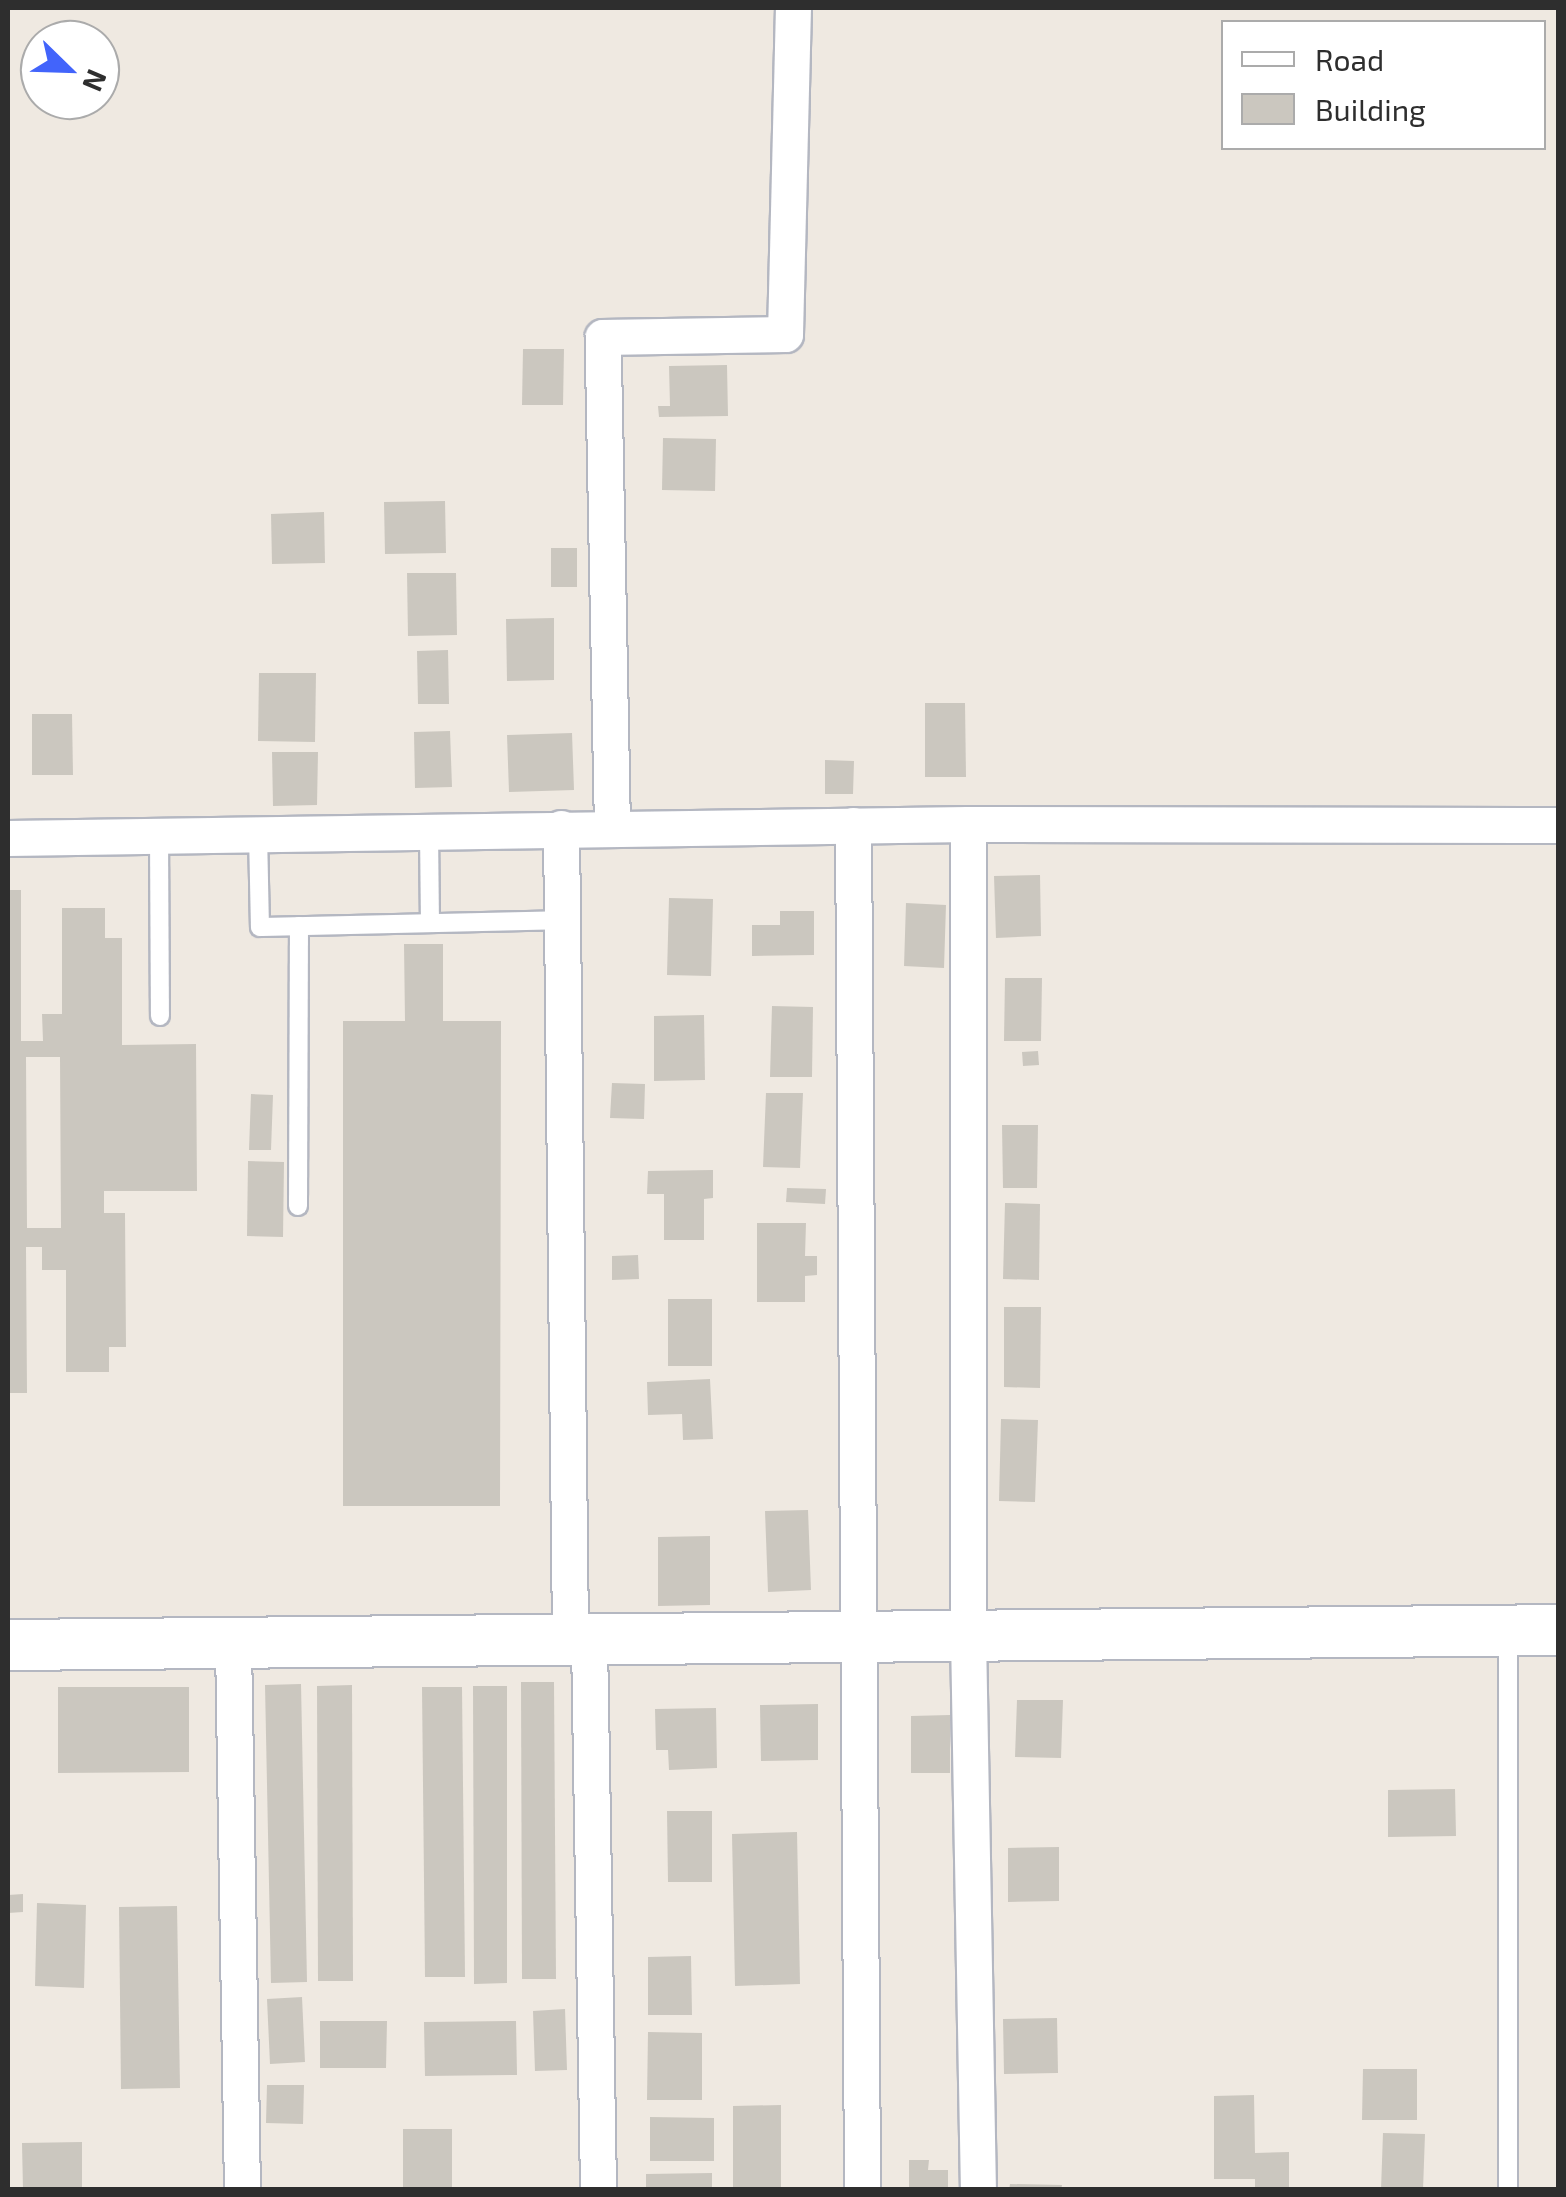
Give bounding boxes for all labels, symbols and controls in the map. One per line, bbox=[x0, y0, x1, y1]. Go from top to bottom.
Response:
north arrow bbox=[20, 20, 120, 120]
legend bbox=[1221, 20, 1546, 150]
text: Road bbox=[1315, 41, 1384, 77]
text: N bbox=[76, 65, 115, 97]
text: Building bbox=[1315, 91, 1426, 127]

